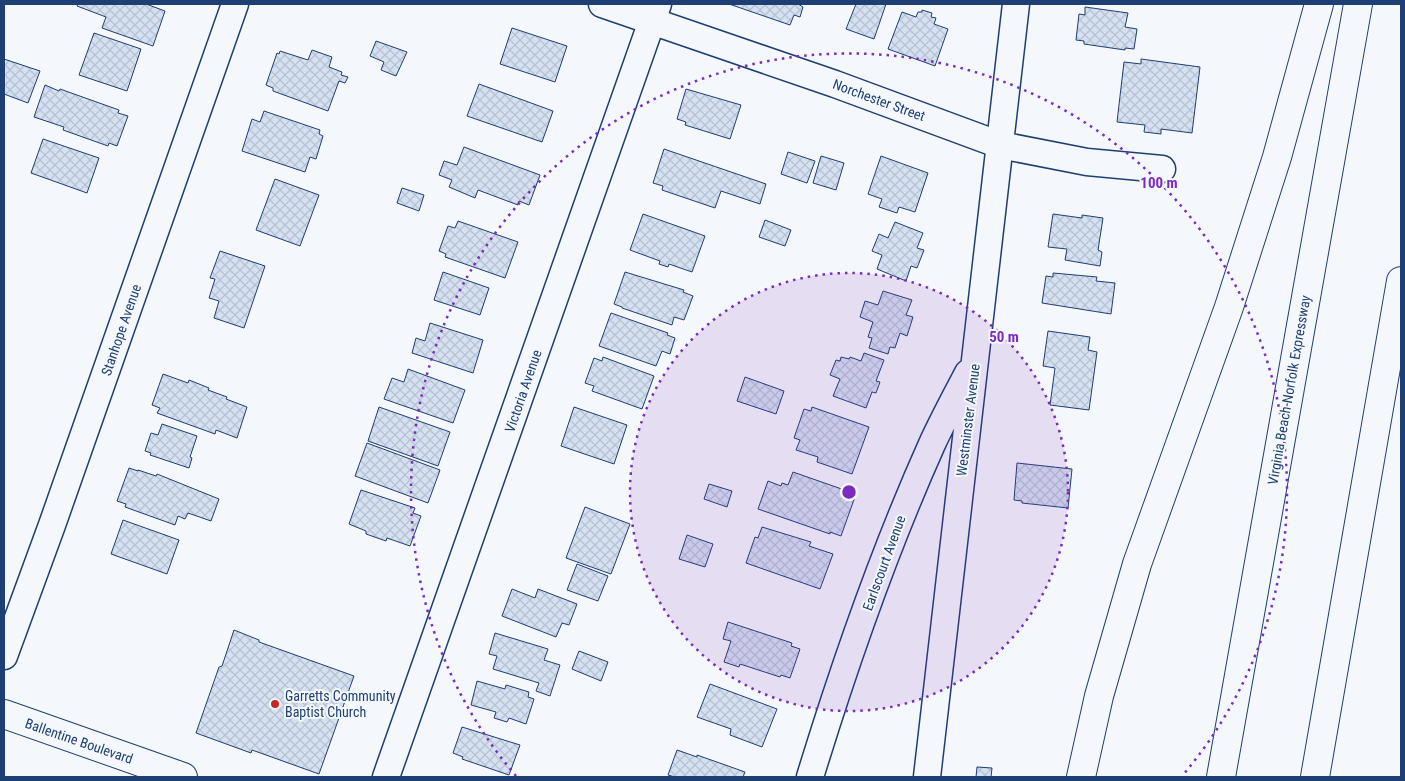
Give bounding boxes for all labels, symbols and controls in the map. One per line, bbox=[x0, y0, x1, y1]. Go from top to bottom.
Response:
street label: Norchester Street bbox=[831, 76, 927, 124]
text: 100 m bbox=[1140, 174, 1178, 192]
street label: Stanhope Avenue bbox=[98, 282, 144, 378]
street label: Virginia Beach-Norfolk Expressway bbox=[1264, 294, 1314, 486]
text: 50 m bbox=[989, 328, 1019, 346]
street label: Victoria Avenue bbox=[501, 347, 545, 434]
street label: Westminster Avenue bbox=[953, 363, 983, 477]
centre of rings bbox=[840, 483, 858, 501]
street label: Earlscourt Avenue bbox=[859, 513, 909, 613]
place label: Garretts Community Baptist Church bbox=[285, 688, 396, 720]
marker: Garretts Community Baptist Church bbox=[269, 698, 281, 710]
street label: Ballentine Boulevard bbox=[23, 715, 135, 767]

